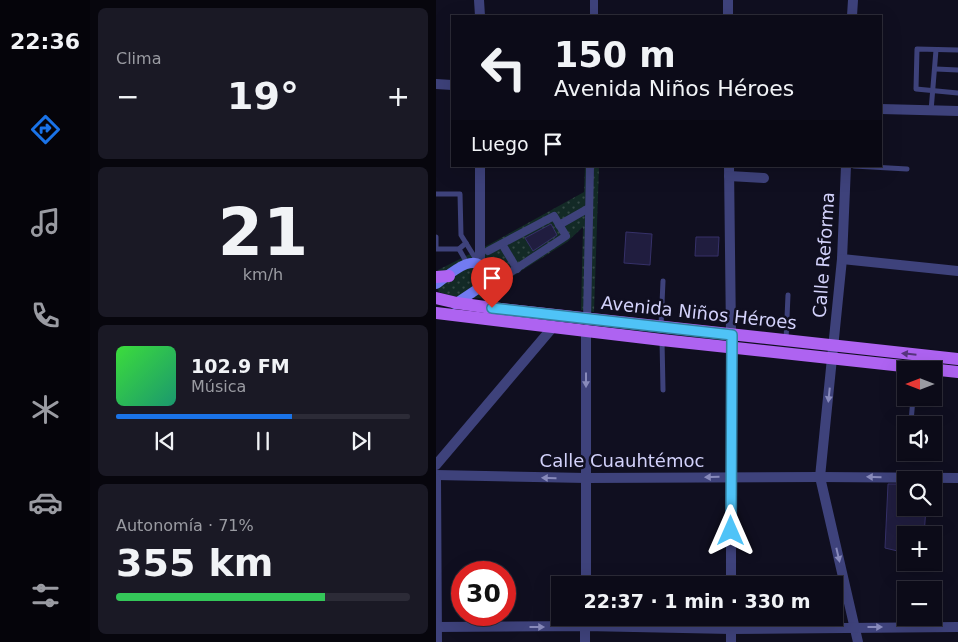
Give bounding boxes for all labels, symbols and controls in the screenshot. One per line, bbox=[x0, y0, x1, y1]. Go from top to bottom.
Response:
text: 22:36 bbox=[10, 29, 80, 54]
icon: left bbox=[471, 35, 536, 100]
text: 150 m bbox=[554, 35, 676, 75]
text: Clima bbox=[116, 49, 161, 68]
text: 19° bbox=[227, 74, 299, 118]
text: Avenida Niños Héroes bbox=[554, 76, 794, 101]
text: − bbox=[116, 80, 139, 113]
text: + bbox=[387, 80, 410, 113]
icon: directions bbox=[28, 112, 63, 147]
icon: arrive bbox=[539, 130, 567, 158]
text: Luego bbox=[471, 133, 529, 155]
street label: Calle Reforma bbox=[809, 191, 838, 319]
text: 21 bbox=[218, 195, 308, 270]
icon: music bbox=[28, 205, 63, 240]
pin bbox=[471, 257, 513, 308]
icon: arrive bbox=[478, 264, 506, 292]
text: km/h bbox=[243, 265, 283, 284]
street label: Avenida Niños Héroes bbox=[600, 292, 798, 333]
icon: phone bbox=[28, 298, 63, 333]
one-way arrow bbox=[901, 350, 917, 358]
text: 102.9 FM bbox=[191, 355, 290, 377]
north arrow bbox=[897, 361, 942, 406]
map controls bbox=[897, 361, 942, 626]
one-way arrow bbox=[582, 372, 590, 388]
text: Música bbox=[191, 377, 246, 396]
one-way arrow bbox=[825, 387, 833, 403]
icon: climate bbox=[28, 392, 63, 427]
button: sound bbox=[897, 416, 942, 461]
icon: previous bbox=[151, 427, 179, 455]
icon: pause bbox=[249, 427, 277, 455]
icon: next bbox=[347, 427, 375, 455]
street label: Calle Cuauhtémoc bbox=[540, 450, 704, 471]
button: search bbox=[897, 471, 942, 516]
one-way arrow bbox=[703, 473, 719, 481]
one-way arrow bbox=[866, 473, 882, 481]
one-way arrow bbox=[541, 474, 557, 482]
icon: car bbox=[28, 485, 63, 520]
position arrow bbox=[704, 504, 756, 556]
text: Autonomía · 71% bbox=[116, 516, 254, 535]
button: + bbox=[897, 526, 942, 571]
text: 355 km bbox=[116, 541, 273, 585]
one-way arrow bbox=[834, 547, 842, 562]
speed limit sign: 30 bbox=[451, 561, 516, 626]
icon: filters bbox=[28, 578, 63, 613]
button: − bbox=[897, 581, 942, 626]
text: 22:37 · 1 min · 330 m bbox=[583, 590, 811, 612]
one-way arrow bbox=[529, 623, 545, 631]
one-way arrow bbox=[867, 623, 883, 631]

